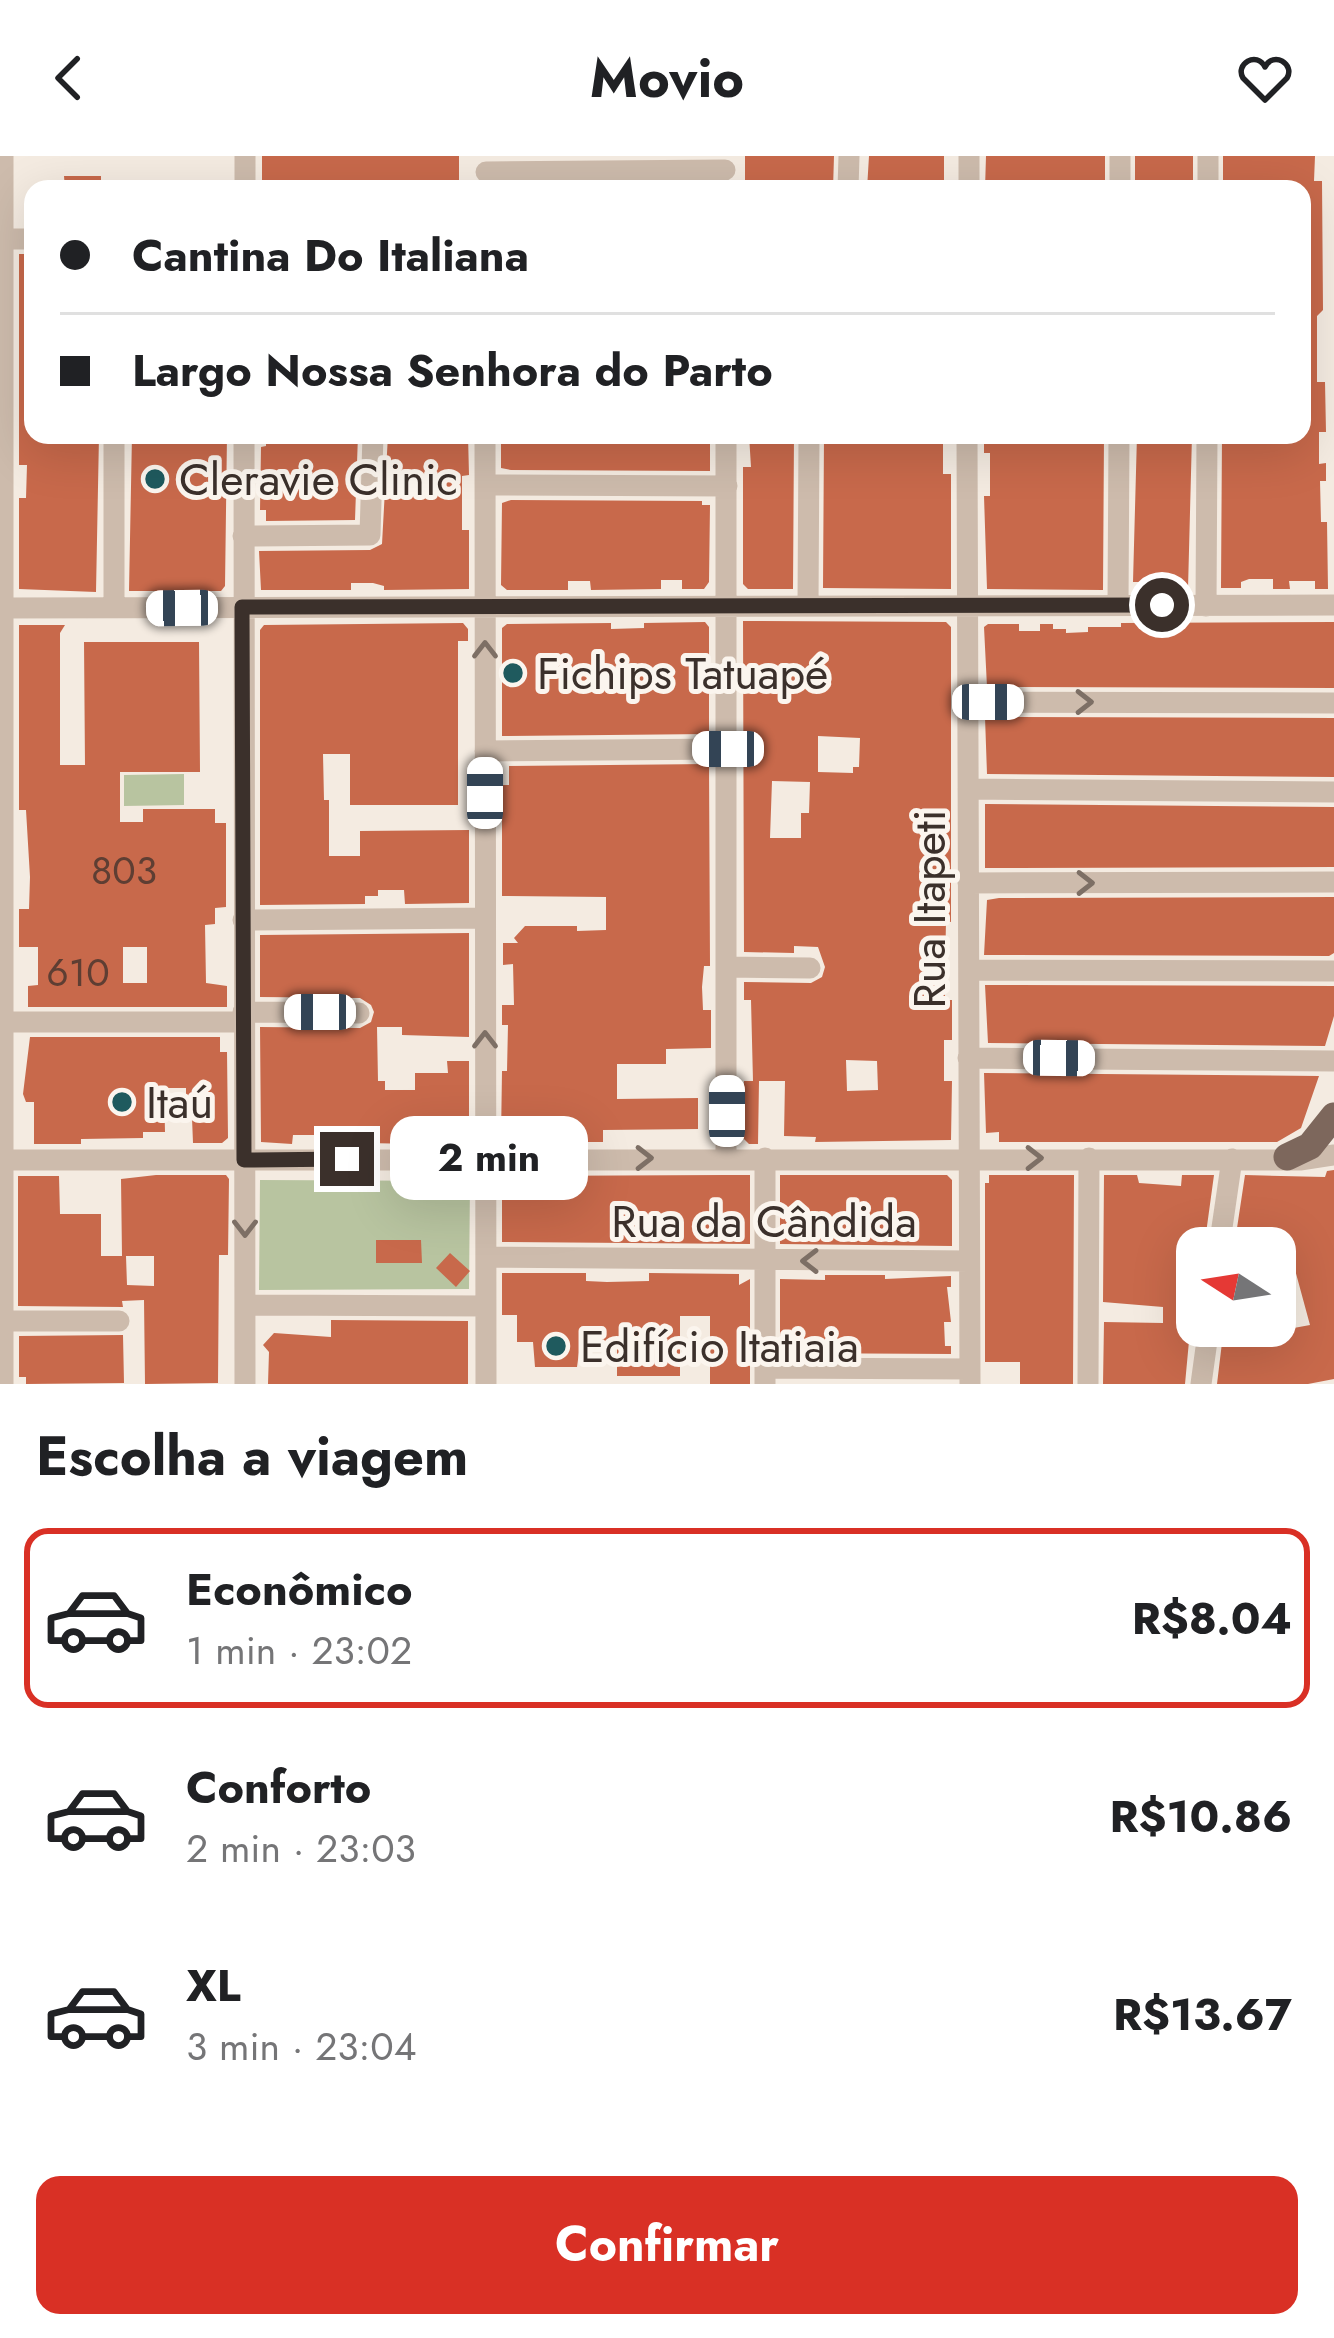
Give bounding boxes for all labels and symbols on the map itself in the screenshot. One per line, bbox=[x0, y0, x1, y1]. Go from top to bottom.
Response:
place label: Cleravie Clinic bbox=[179, 447, 458, 512]
marker: Cleravie Clinic bbox=[142, 466, 168, 492]
route start bbox=[1135, 578, 1189, 632]
car bbox=[146, 589, 218, 627]
one-way arrow bbox=[472, 640, 498, 658]
place label: Fichips Tatuapé bbox=[537, 641, 828, 706]
marker: Fichips Tatuapé bbox=[500, 660, 526, 686]
car bbox=[952, 684, 1024, 720]
one-way arrow bbox=[1076, 689, 1094, 715]
car bbox=[692, 731, 764, 767]
car bbox=[467, 757, 503, 829]
street label: Rua Itapeti bbox=[897, 810, 962, 1008]
house number: 803 bbox=[91, 842, 157, 899]
one-way arrow bbox=[1077, 870, 1095, 896]
house number: 610 bbox=[46, 944, 110, 1001]
car bbox=[284, 994, 356, 1030]
one-way arrow bbox=[472, 1030, 498, 1048]
car bbox=[1023, 1039, 1095, 1077]
place label: Itaú bbox=[146, 1070, 213, 1135]
car bbox=[709, 1075, 745, 1147]
marker: Itaú bbox=[109, 1089, 135, 1115]
callout: 2 min bbox=[389, 1117, 587, 1201]
route end bbox=[320, 1132, 374, 1186]
one-way arrow bbox=[636, 1145, 654, 1171]
one-way arrow bbox=[1026, 1145, 1044, 1171]
street label: Rua da Cândida bbox=[611, 1189, 917, 1254]
one-way arrow bbox=[232, 1220, 258, 1238]
north arrow bbox=[1176, 1227, 1296, 1347]
one-way arrow bbox=[800, 1248, 818, 1274]
place label: Edifício Itatiaia bbox=[580, 1314, 859, 1379]
marker: Edifício Itatiaia bbox=[543, 1333, 569, 1359]

